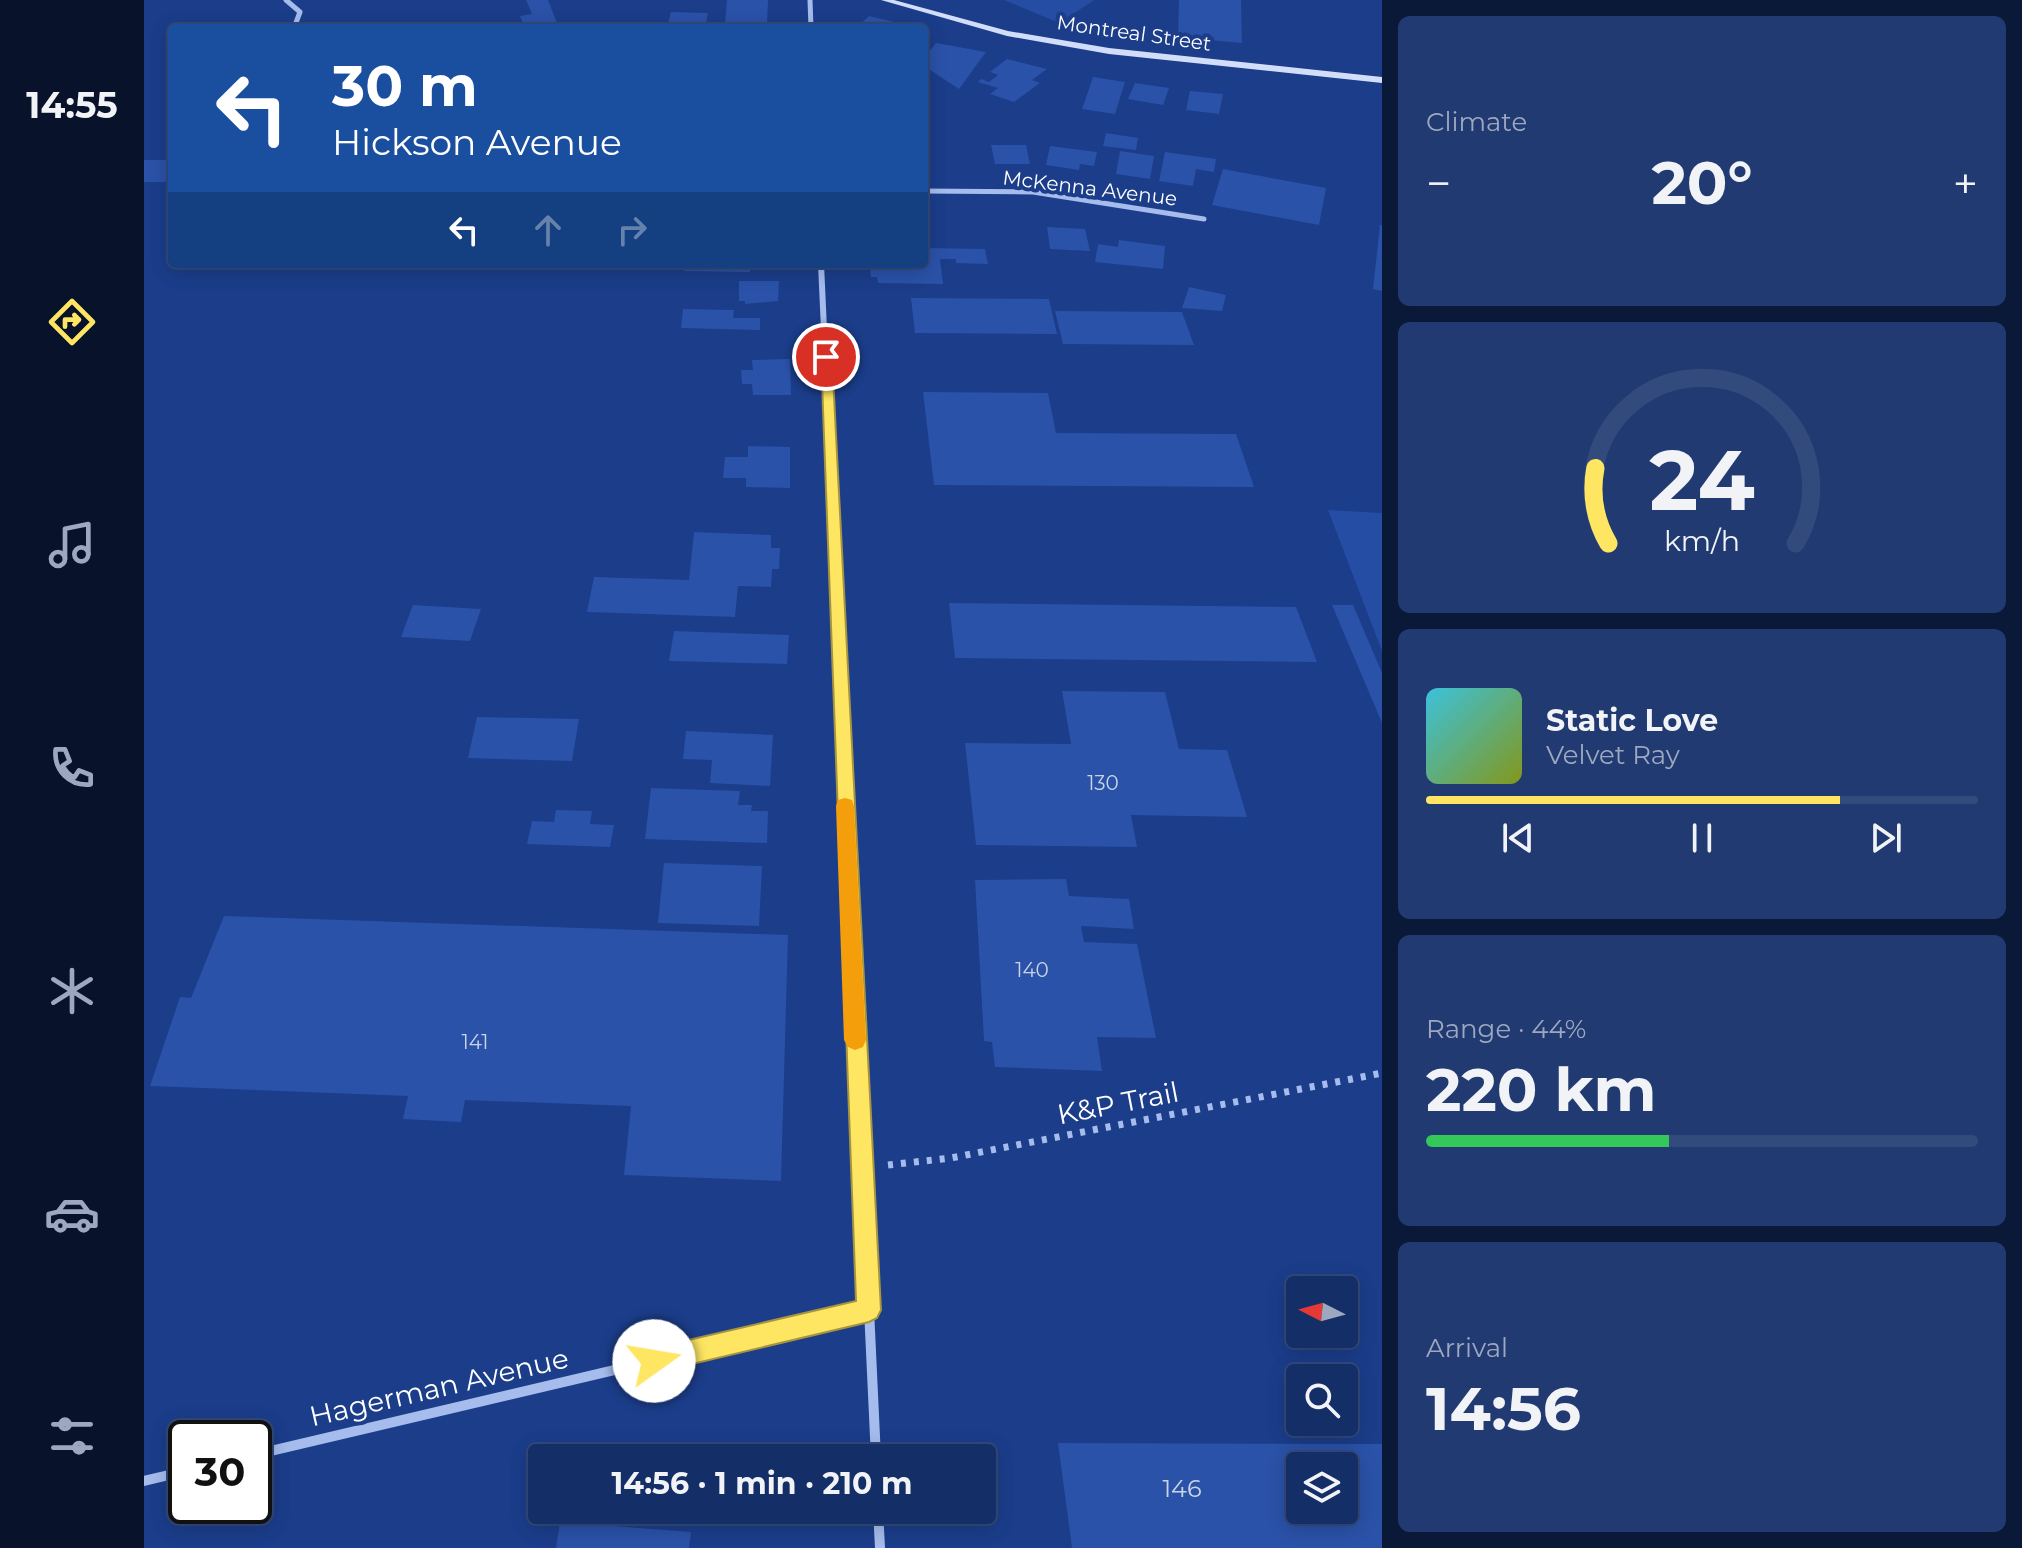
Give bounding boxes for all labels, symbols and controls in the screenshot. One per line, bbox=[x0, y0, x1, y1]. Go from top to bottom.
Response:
street label: Montreal Street bbox=[1055, 10, 1213, 56]
text: 30 m bbox=[332, 52, 478, 120]
icon: left bbox=[200, 56, 304, 160]
text: 14:55 bbox=[26, 83, 118, 127]
text: Climate bbox=[1426, 106, 1527, 138]
text: Hickson Avenue bbox=[332, 120, 622, 164]
text: 20° bbox=[1651, 146, 1753, 219]
text: − bbox=[1426, 156, 1451, 210]
text: + bbox=[1953, 156, 1978, 210]
street label: McKenna Avenue bbox=[1001, 165, 1179, 211]
icon: left bbox=[442, 208, 486, 252]
icon: ahead bbox=[526, 208, 570, 252]
icon: right bbox=[610, 208, 654, 252]
icon: directions bbox=[44, 294, 100, 350]
pin bbox=[792, 323, 860, 391]
icon: arrive bbox=[804, 335, 848, 379]
text: 24 bbox=[1649, 428, 1755, 530]
icon: music bbox=[44, 517, 100, 573]
text: km/h bbox=[1664, 523, 1740, 558]
text: Static Love bbox=[1546, 702, 1718, 739]
text: Velvet Ray bbox=[1546, 739, 1680, 771]
icon: phone bbox=[44, 740, 100, 796]
house number: 130 bbox=[1087, 771, 1119, 795]
icon: previous bbox=[1496, 816, 1540, 860]
icon: pause bbox=[1680, 816, 1724, 860]
icon: next bbox=[1864, 816, 1908, 860]
house number: 140 bbox=[1015, 958, 1049, 982]
icon: climate bbox=[44, 963, 100, 1019]
text: Range · 44% bbox=[1426, 1013, 1586, 1045]
house number: 141 bbox=[461, 1030, 489, 1054]
text: 220 km bbox=[1426, 1053, 1657, 1126]
street label: K&P Trail bbox=[1054, 1075, 1182, 1131]
icon: car bbox=[44, 1186, 100, 1242]
north arrow bbox=[1286, 1276, 1358, 1348]
map controls bbox=[1286, 1276, 1358, 1524]
position arrow bbox=[612, 1319, 696, 1403]
text: Arrival bbox=[1426, 1332, 1508, 1364]
street label: Hagerman Avenue bbox=[306, 1341, 572, 1433]
button: search bbox=[1286, 1364, 1358, 1436]
text: 14:56 bbox=[1426, 1372, 1581, 1445]
icon: filters bbox=[44, 1408, 100, 1464]
speed limit sign: 30 bbox=[168, 1420, 272, 1524]
button: layers bbox=[1286, 1452, 1358, 1524]
text: 14:56 · 1 min · 210 m bbox=[612, 1465, 912, 1502]
house number: 146 bbox=[1162, 1474, 1202, 1503]

